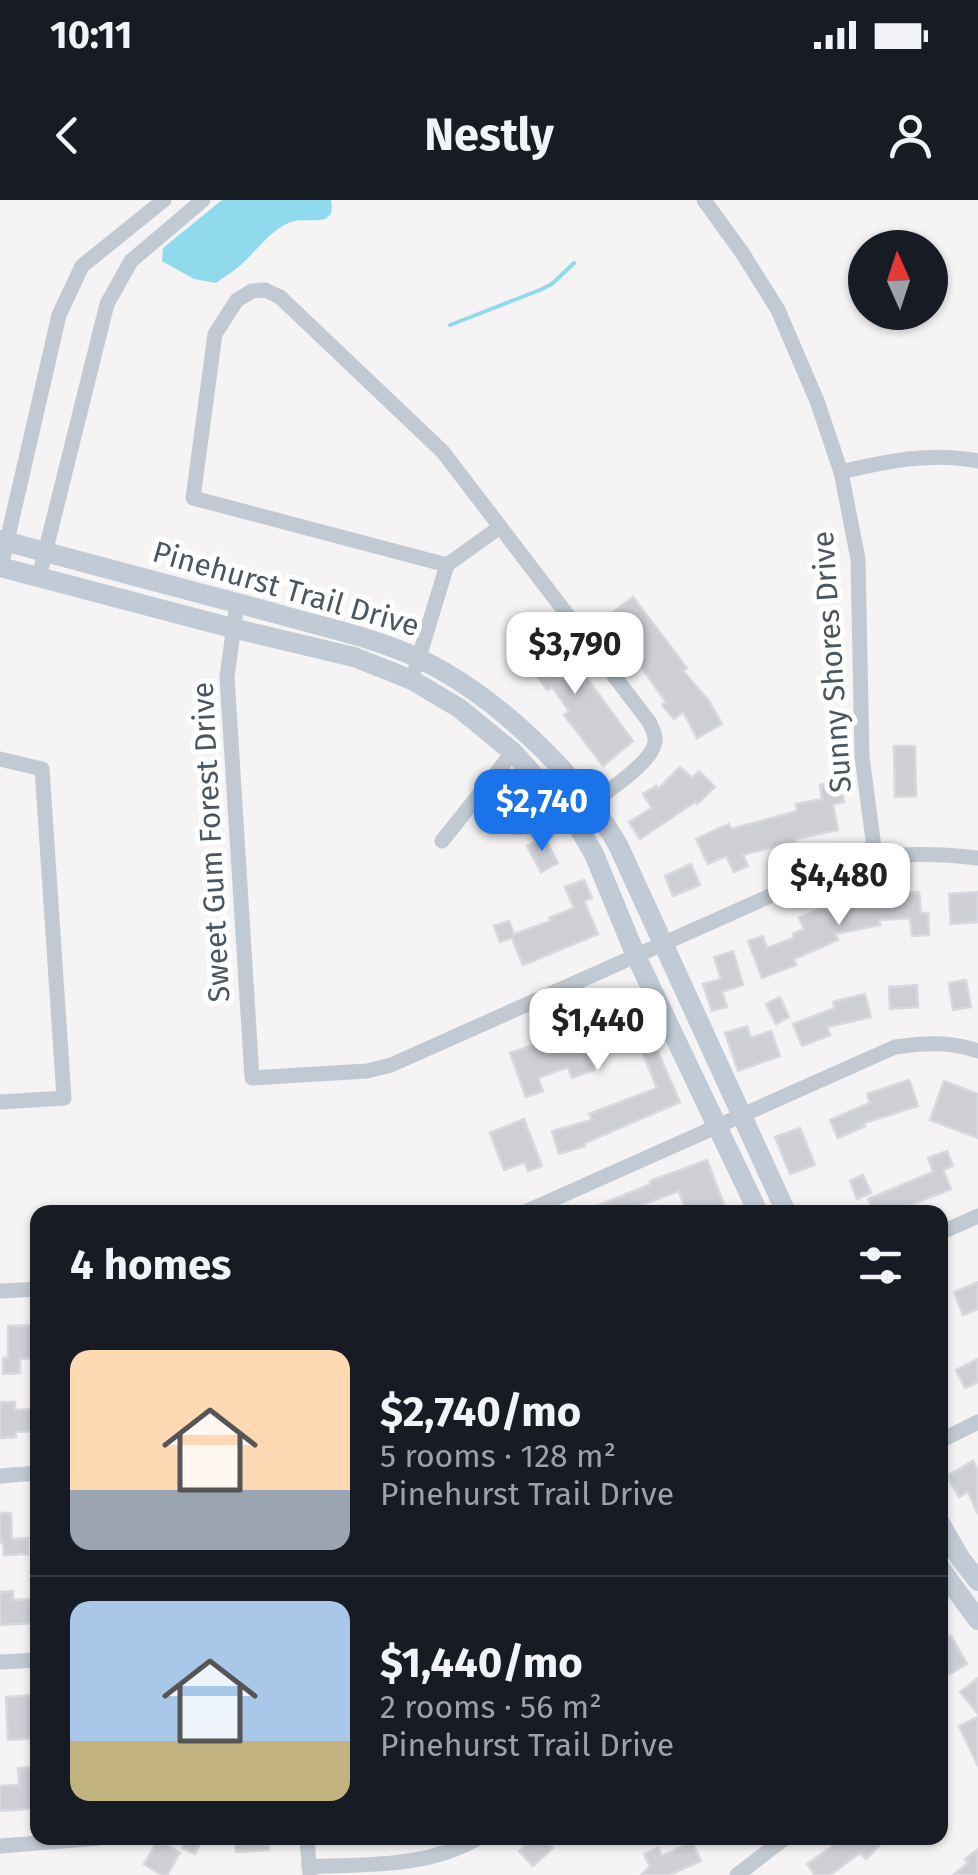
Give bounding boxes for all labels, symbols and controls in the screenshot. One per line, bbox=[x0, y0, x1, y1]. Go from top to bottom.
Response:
text: 10:11 bbox=[50, 12, 132, 58]
icon: back bbox=[40, 108, 95, 163]
text: Nestly bbox=[424, 108, 554, 162]
icon: person bbox=[883, 108, 938, 163]
north arrow bbox=[848, 230, 948, 330]
map controls bbox=[848, 230, 948, 330]
street label: Sunny Shores Drive bbox=[805, 530, 859, 794]
street label: Pinehurst Trail Drive bbox=[148, 534, 424, 644]
pin: $3,790 bbox=[494, 612, 656, 697]
text: $3,790 bbox=[528, 625, 622, 663]
street label: Sweet Gum Forest Drive bbox=[185, 681, 237, 1003]
pin: $2,740 bbox=[461, 769, 623, 854]
text: $2,740 bbox=[496, 782, 588, 820]
pin: $4,480 bbox=[758, 843, 920, 928]
text: $4,480 bbox=[790, 856, 888, 894]
pin: $1,440 bbox=[517, 988, 679, 1073]
text: $1,440 bbox=[551, 1001, 645, 1039]
icon: filters bbox=[853, 1238, 908, 1293]
text: 4 homes bbox=[70, 1240, 231, 1290]
text: $2,740/mo bbox=[380, 1387, 581, 1437]
icon: home bbox=[150, 1390, 270, 1510]
text: 5 rooms · 128 m² bbox=[380, 1437, 616, 1475]
text: Pinehurst Trail Drive bbox=[380, 1475, 674, 1513]
text: $1,440/mo bbox=[380, 1638, 583, 1688]
icon: home bbox=[150, 1641, 270, 1761]
text: 2 rooms · 56 m² bbox=[380, 1688, 602, 1726]
text: Pinehurst Trail Drive bbox=[380, 1726, 674, 1764]

